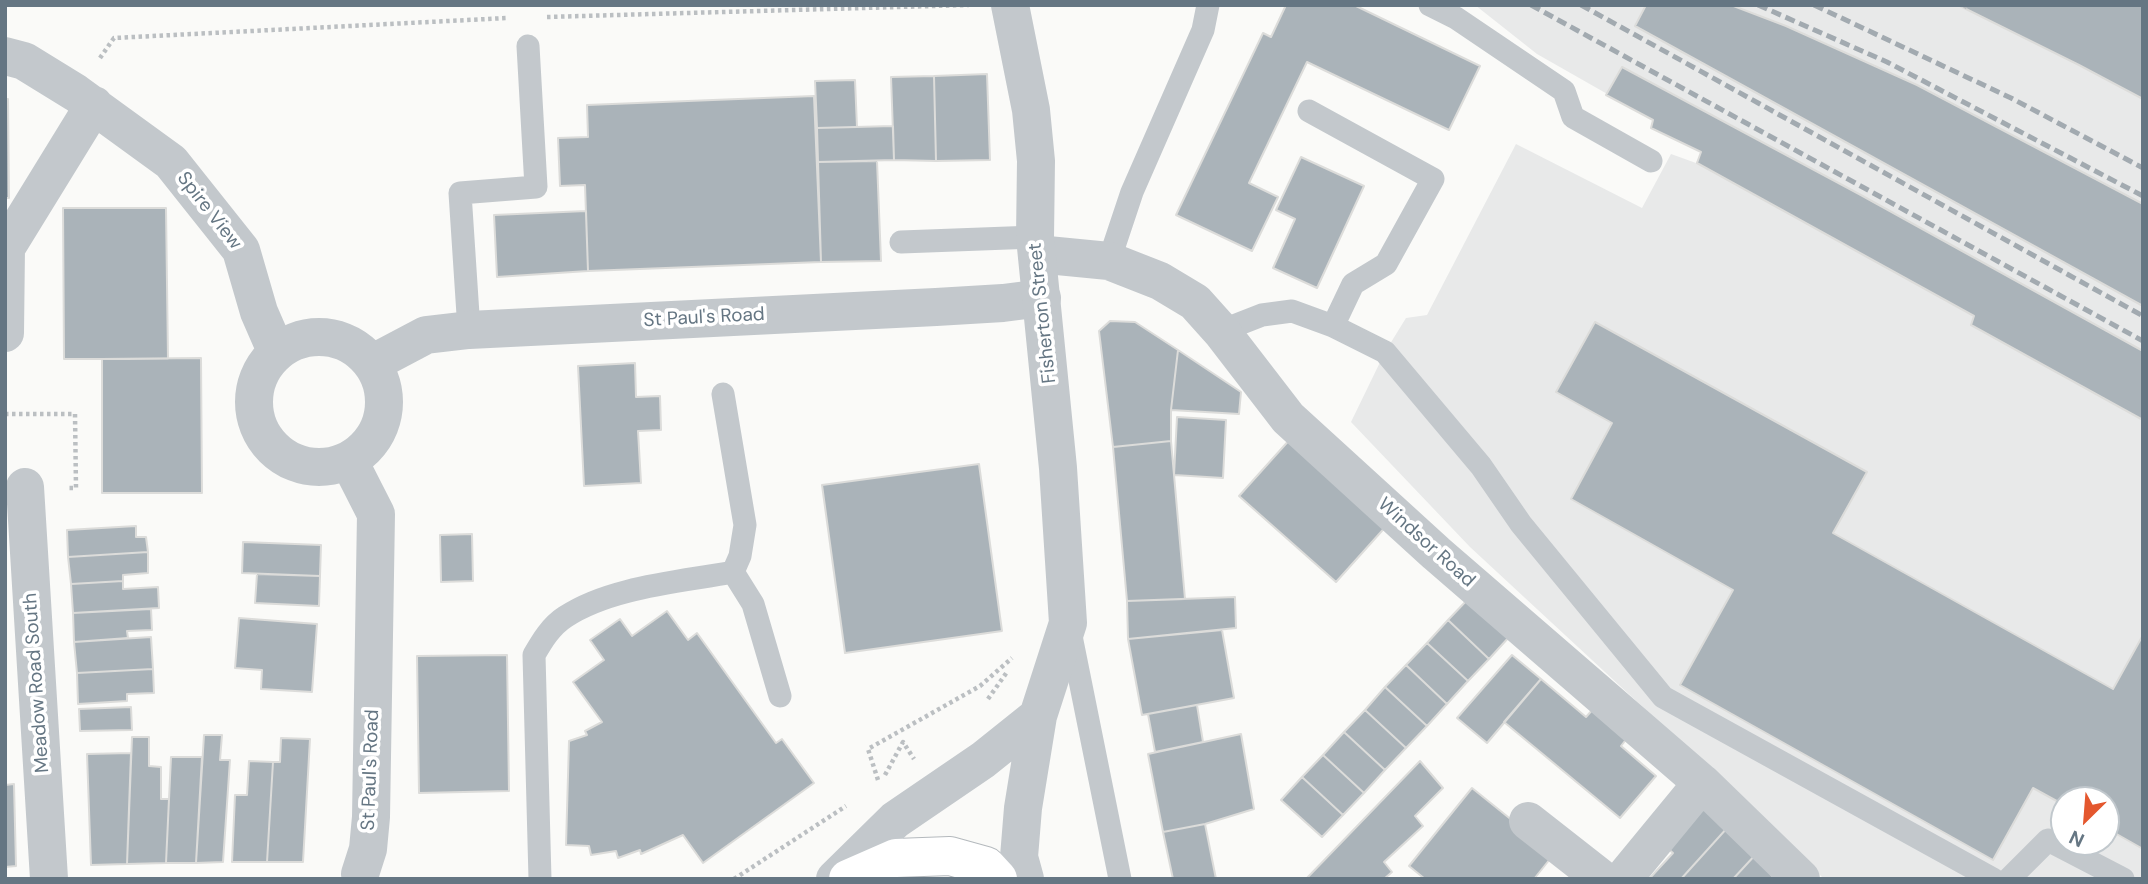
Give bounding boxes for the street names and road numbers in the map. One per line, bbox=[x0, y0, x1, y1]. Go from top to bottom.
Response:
street label: Spire View bbox=[172, 168, 246, 254]
street label: Fisherton Street bbox=[1024, 242, 1062, 384]
street label: St Paul's Road bbox=[643, 303, 765, 333]
street label: Windsor Road bbox=[1373, 493, 1479, 593]
street label: Meadow Road South bbox=[19, 592, 55, 774]
street label: St Paul's Road bbox=[357, 709, 385, 831]

